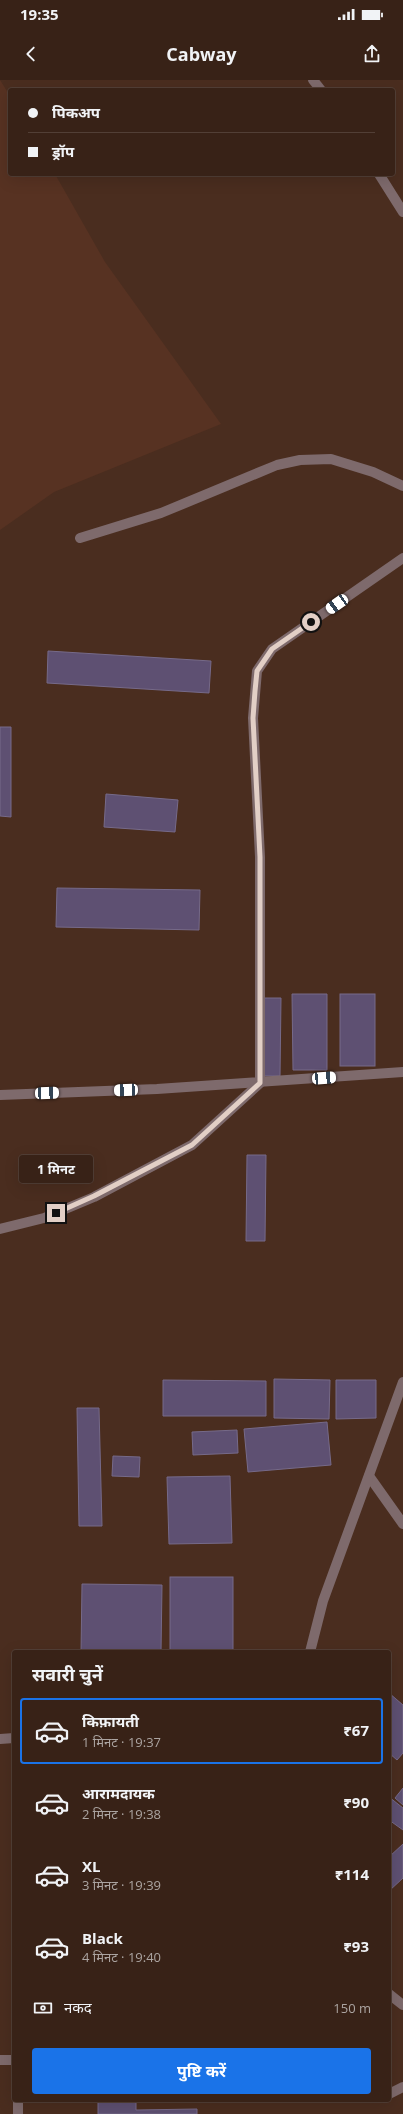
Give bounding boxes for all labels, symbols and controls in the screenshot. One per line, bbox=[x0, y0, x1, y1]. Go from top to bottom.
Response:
text: 19:35 bbox=[20, 4, 59, 24]
text: Cabway bbox=[166, 42, 237, 66]
icon: back bbox=[20, 43, 42, 65]
icon: share bbox=[361, 43, 383, 65]
text: पिकअप bbox=[52, 102, 100, 122]
text: ड्रॉप bbox=[52, 141, 74, 161]
car bbox=[324, 592, 350, 616]
route start bbox=[302, 613, 320, 631]
car bbox=[312, 1071, 336, 1085]
car bbox=[114, 1084, 138, 1096]
car bbox=[35, 1087, 59, 1099]
callout: 1 मिनट bbox=[19, 1155, 93, 1183]
text: 1 मिनट bbox=[37, 1160, 75, 1178]
route end bbox=[47, 1204, 65, 1222]
text: सवारी चुनें bbox=[32, 1662, 103, 1686]
text: किफ़ायती bbox=[82, 1711, 139, 1731]
icon: car bbox=[34, 1713, 70, 1749]
text: ₹67 bbox=[343, 1720, 369, 1740]
text: 1 मिनट · 19:37 bbox=[82, 1733, 161, 1751]
text: आरामदायक bbox=[82, 1783, 155, 1803]
icon: car bbox=[34, 1785, 70, 1821]
text: ₹90 bbox=[343, 1792, 369, 1812]
text: 2 मिनट · 19:38 bbox=[82, 1805, 161, 1823]
text: XL bbox=[82, 1856, 100, 1876]
icon: car bbox=[34, 1857, 70, 1893]
text: ₹114 bbox=[335, 1864, 369, 1884]
text: 3 मिनट · 19:39 bbox=[82, 1876, 161, 1894]
text: Black bbox=[82, 1928, 123, 1948]
icon: car bbox=[34, 1929, 70, 1965]
text: ₹93 bbox=[343, 1936, 369, 1956]
text: 4 मिनट · 19:40 bbox=[82, 1948, 161, 1966]
icon: cash bbox=[32, 1997, 54, 2019]
text: नकद bbox=[64, 1997, 92, 2017]
text: 150 m bbox=[333, 1999, 371, 2017]
button: पुष्टि करें bbox=[32, 2048, 371, 2094]

